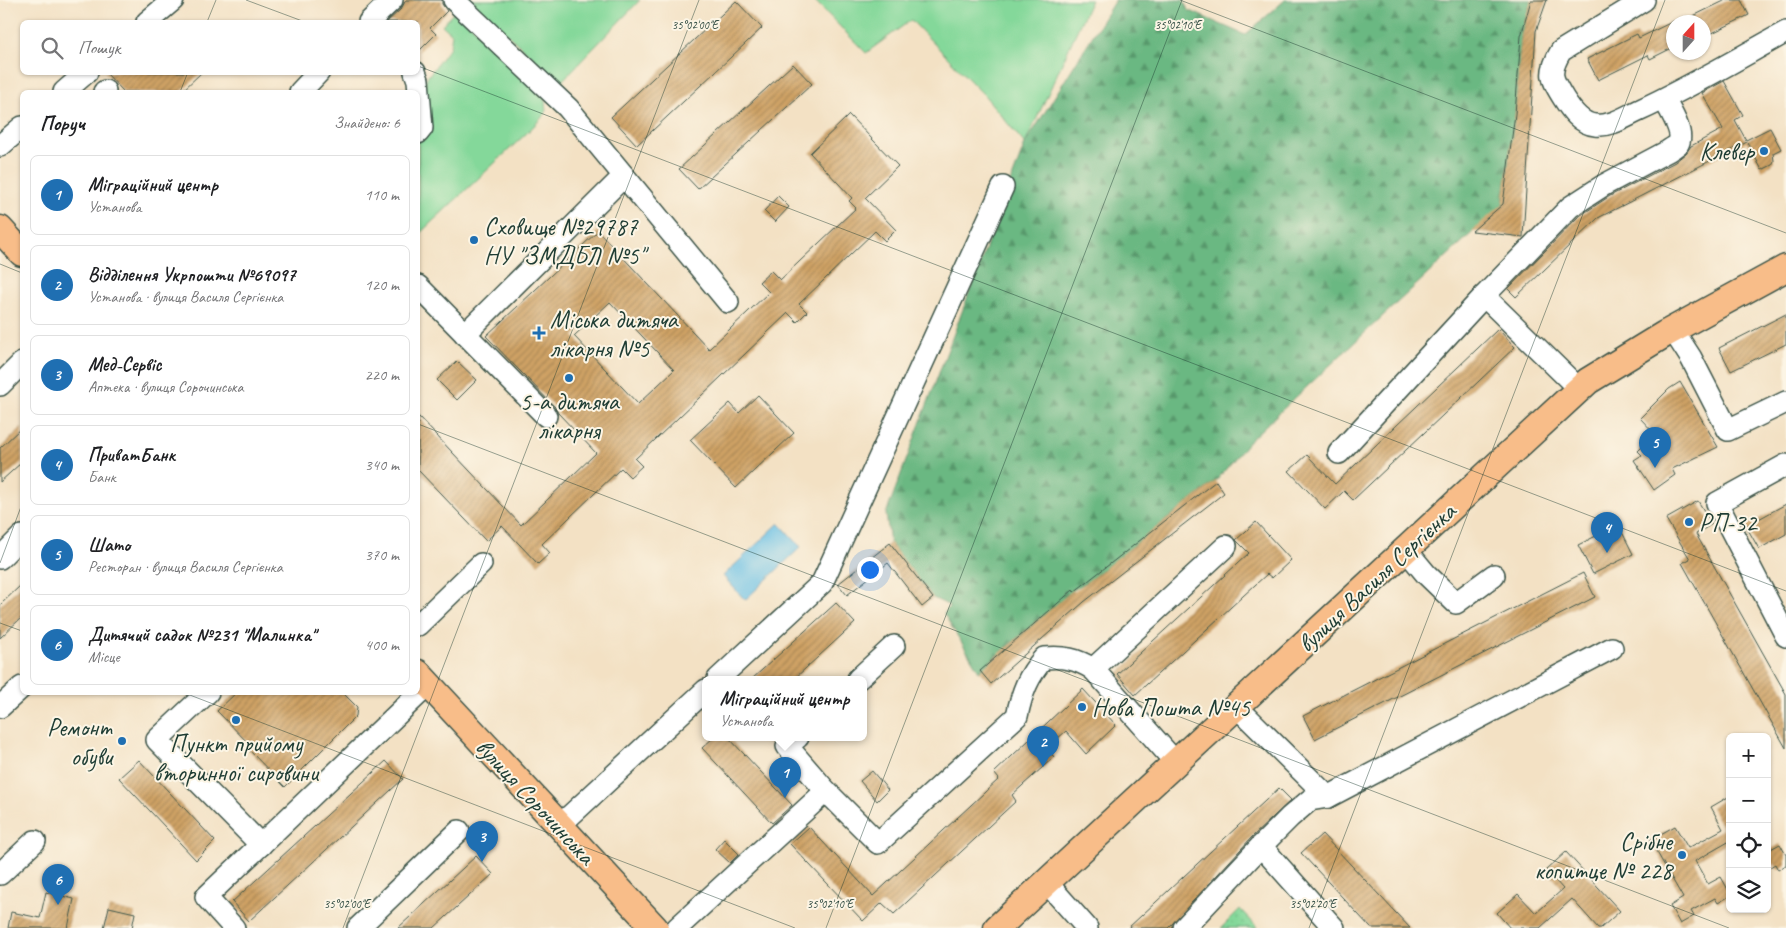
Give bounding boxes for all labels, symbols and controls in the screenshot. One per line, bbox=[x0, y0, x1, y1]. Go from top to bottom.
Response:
north arrow bbox=[1666, 15, 1711, 60]
text: 35°02'00"E bbox=[672, 17, 720, 33]
text: 35°02'10"E bbox=[1155, 17, 1203, 33]
search box bbox=[20, 20, 420, 75]
icon: search bbox=[38, 34, 66, 62]
text: Пошук bbox=[78, 36, 120, 60]
text: Поруч bbox=[40, 110, 85, 136]
text: Знайдено: 6 bbox=[334, 113, 400, 133]
place label: Клевер bbox=[1700, 136, 1756, 168]
marker: Клевер bbox=[1758, 145, 1770, 157]
text: Міграційний центр bbox=[88, 173, 218, 197]
text: 1 bbox=[53, 185, 61, 205]
text: 110 m bbox=[365, 185, 399, 205]
text: Установа bbox=[88, 197, 141, 217]
place label: Сховище №29787 НУ "ЗМДБЛ №5" bbox=[484, 211, 649, 272]
marker: Сховище №29787 НУ "ЗМДБЛ №5" bbox=[468, 234, 480, 246]
text: Відділення Укрпошти №69097 bbox=[88, 263, 295, 287]
text: 2 bbox=[53, 275, 61, 295]
text: 120 m bbox=[365, 275, 399, 295]
text: Установа · вулиця Василя Сергієнка bbox=[88, 287, 283, 307]
place label: Міська дитяча лікарня №5 bbox=[550, 304, 680, 365]
marker: Міська дитяча лікарня №5 bbox=[532, 326, 546, 340]
text: Мед-Сервіс bbox=[88, 353, 161, 377]
text: 3 bbox=[53, 365, 61, 385]
text: 220 m bbox=[365, 365, 399, 385]
marker: 5-а дитяча лікарня bbox=[563, 372, 575, 384]
text: Аптека · вулиця Сорочинська bbox=[88, 377, 244, 397]
place label: 5-а дитяча лікарня bbox=[519, 386, 621, 447]
pin: 5 bbox=[1639, 427, 1671, 468]
text: ПриватБанк bbox=[88, 443, 175, 467]
text: 4 bbox=[53, 455, 61, 475]
text: 340 m bbox=[365, 455, 399, 475]
text: Банк bbox=[88, 467, 116, 487]
street label: вулиця Василя Сергієнка bbox=[1291, 495, 1464, 659]
place label: РП-32 bbox=[1699, 507, 1758, 539]
pin: 4 bbox=[1591, 512, 1623, 553]
marker: РП-32 bbox=[1683, 516, 1695, 528]
text: Шато bbox=[88, 533, 130, 557]
text: 5 bbox=[54, 545, 60, 565]
text: 370 m bbox=[365, 545, 399, 565]
text: Ресторан · вулиця Василя Сергієнка bbox=[88, 557, 283, 577]
your location bbox=[857, 557, 883, 583]
text: Дитячий садок №231 "Малинка" bbox=[88, 623, 315, 647]
text: 6 bbox=[53, 635, 61, 655]
text: 400 m bbox=[365, 635, 399, 655]
text: Місце bbox=[88, 647, 120, 667]
popup bbox=[702, 676, 867, 741]
text: Міграційний центр bbox=[720, 687, 849, 711]
place label: Нова Пошта №45 bbox=[1092, 692, 1252, 724]
marker: Нова Пошта №45 bbox=[1076, 701, 1088, 713]
text: Установа bbox=[720, 711, 773, 731]
place label: Ремонт обуви bbox=[47, 712, 114, 773]
marker: Пункт прийому вторинної сировини bbox=[230, 714, 242, 726]
pin: 2 bbox=[1027, 726, 1059, 767]
place label: Пункт прийому вторинної сировини bbox=[154, 728, 320, 789]
street label: вулиця Сорочинська bbox=[468, 732, 604, 873]
map controls bbox=[1726, 733, 1771, 913]
button: + bbox=[1726, 733, 1771, 778]
marker: Ремонт обуви bbox=[116, 735, 128, 747]
pin: 1 bbox=[769, 757, 801, 798]
button: − bbox=[1726, 778, 1771, 823]
pin: 3 bbox=[466, 821, 498, 862]
button: locate bbox=[1726, 823, 1771, 868]
place label: Срібне копитце № 228 bbox=[1534, 826, 1675, 887]
marker: Срібне копитце № 228 bbox=[1676, 849, 1688, 861]
pin: 6 bbox=[42, 864, 74, 905]
button: layers bbox=[1726, 868, 1771, 913]
text: 35°02'00"E bbox=[324, 896, 372, 912]
text: 35°02'10"E bbox=[807, 896, 855, 912]
text: 35°02'20"E bbox=[1290, 896, 1338, 912]

